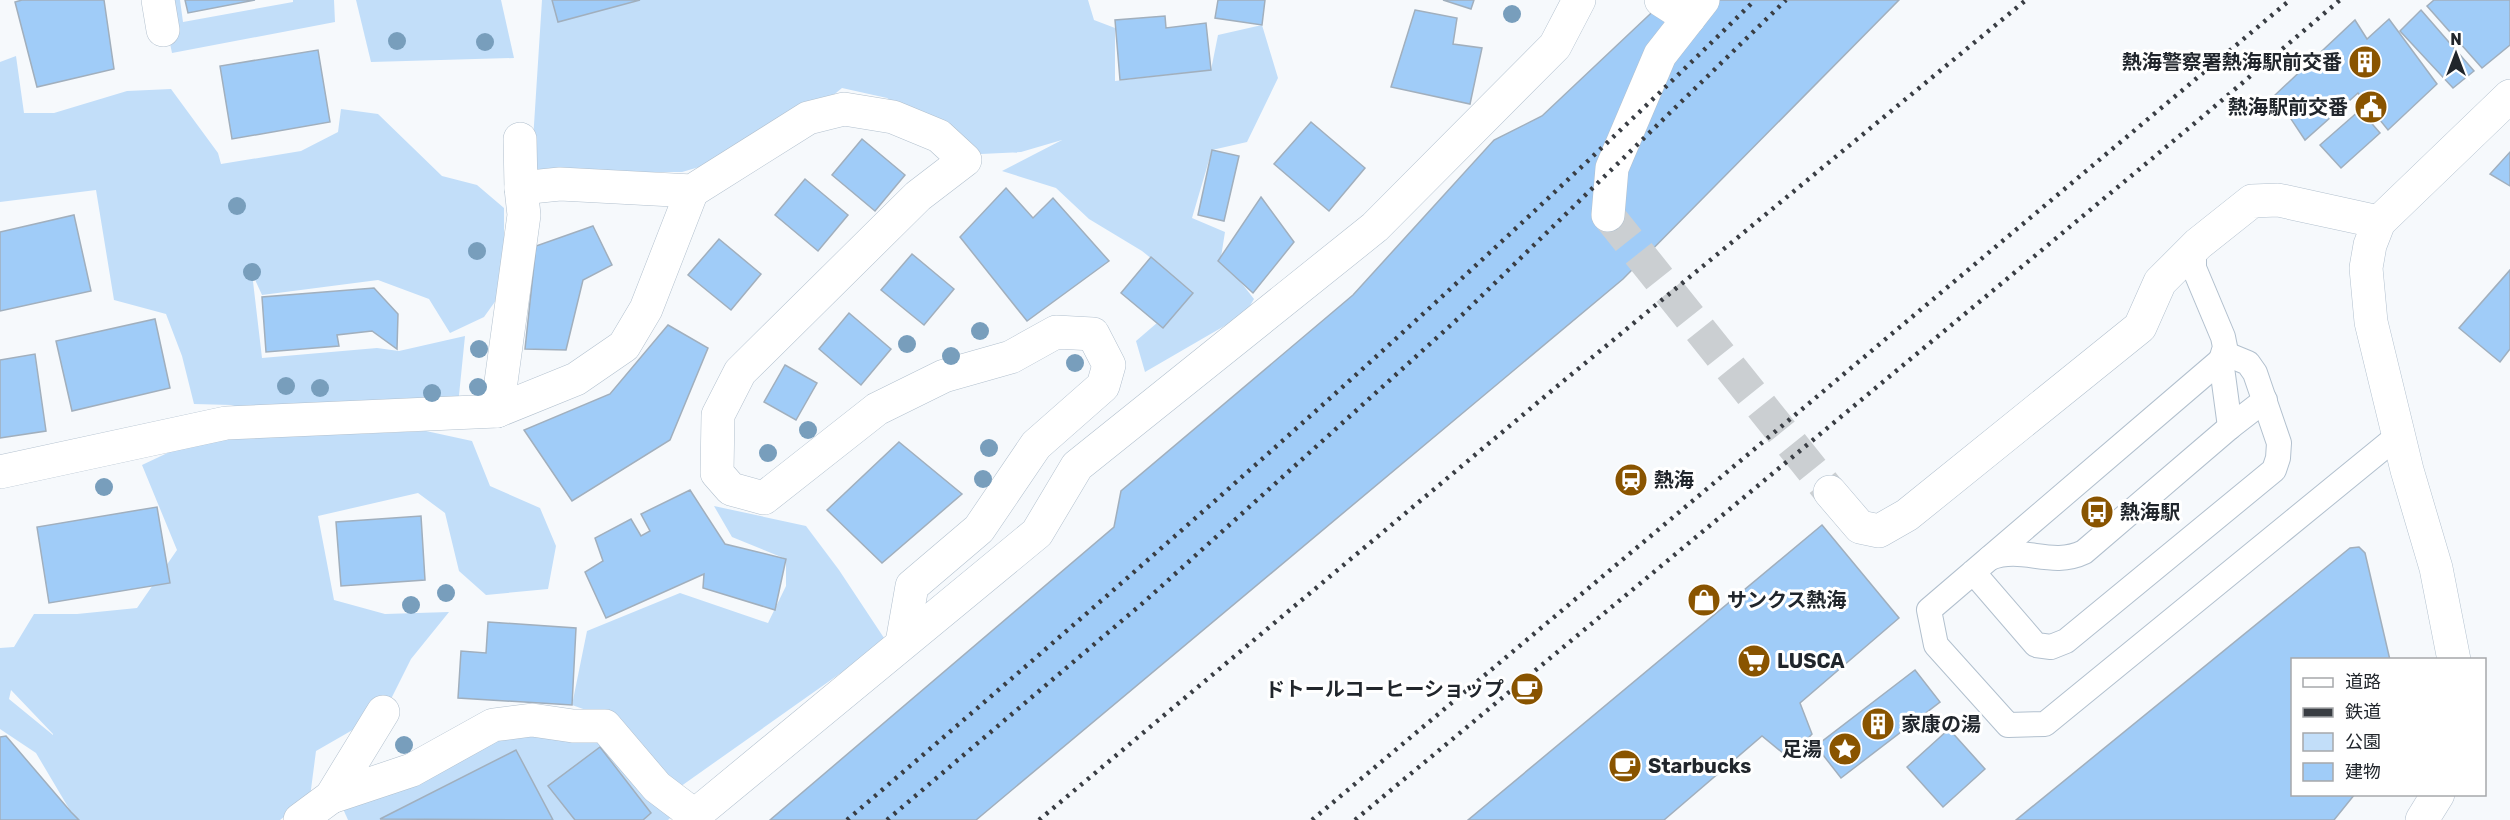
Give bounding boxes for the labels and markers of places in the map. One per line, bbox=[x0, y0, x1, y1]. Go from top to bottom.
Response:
building icon: 熱海警察署熱海駅前交番 bbox=[2347, 44, 2383, 80]
place label: 熱海警察署熱海駅前交番 bbox=[2122, 50, 2342, 74]
public building icon: 熱海駅前交番 bbox=[2353, 89, 2389, 125]
place label: 熱海駅前交番 bbox=[2228, 95, 2348, 119]
station icon: 熱海 bbox=[1613, 462, 1649, 498]
place label: 熱海 bbox=[1654, 468, 1694, 492]
bus stop icon: 熱海駅 bbox=[2079, 494, 2115, 530]
place label: 熱海駅 bbox=[2120, 500, 2180, 524]
shop icon: サンクス熱海 bbox=[1686, 582, 1722, 618]
place label: サンクス熱海 bbox=[1727, 588, 1846, 612]
supermarket icon: LUSCA bbox=[1736, 643, 1772, 679]
place label: LUSCA bbox=[1777, 649, 1845, 673]
cafe icon: ドトールコーヒーショップ bbox=[1509, 671, 1545, 707]
place label: ドトールコーヒーショップ bbox=[1265, 677, 1504, 701]
building icon: 家康の湯 bbox=[1860, 706, 1896, 742]
place label: 家康の湯 bbox=[1901, 712, 1981, 736]
place icon: 足湯 bbox=[1827, 731, 1863, 767]
place label: 足湯 bbox=[1782, 737, 1822, 761]
cafe icon: Starbucks bbox=[1607, 748, 1643, 784]
place label: Starbucks bbox=[1648, 754, 1751, 778]

